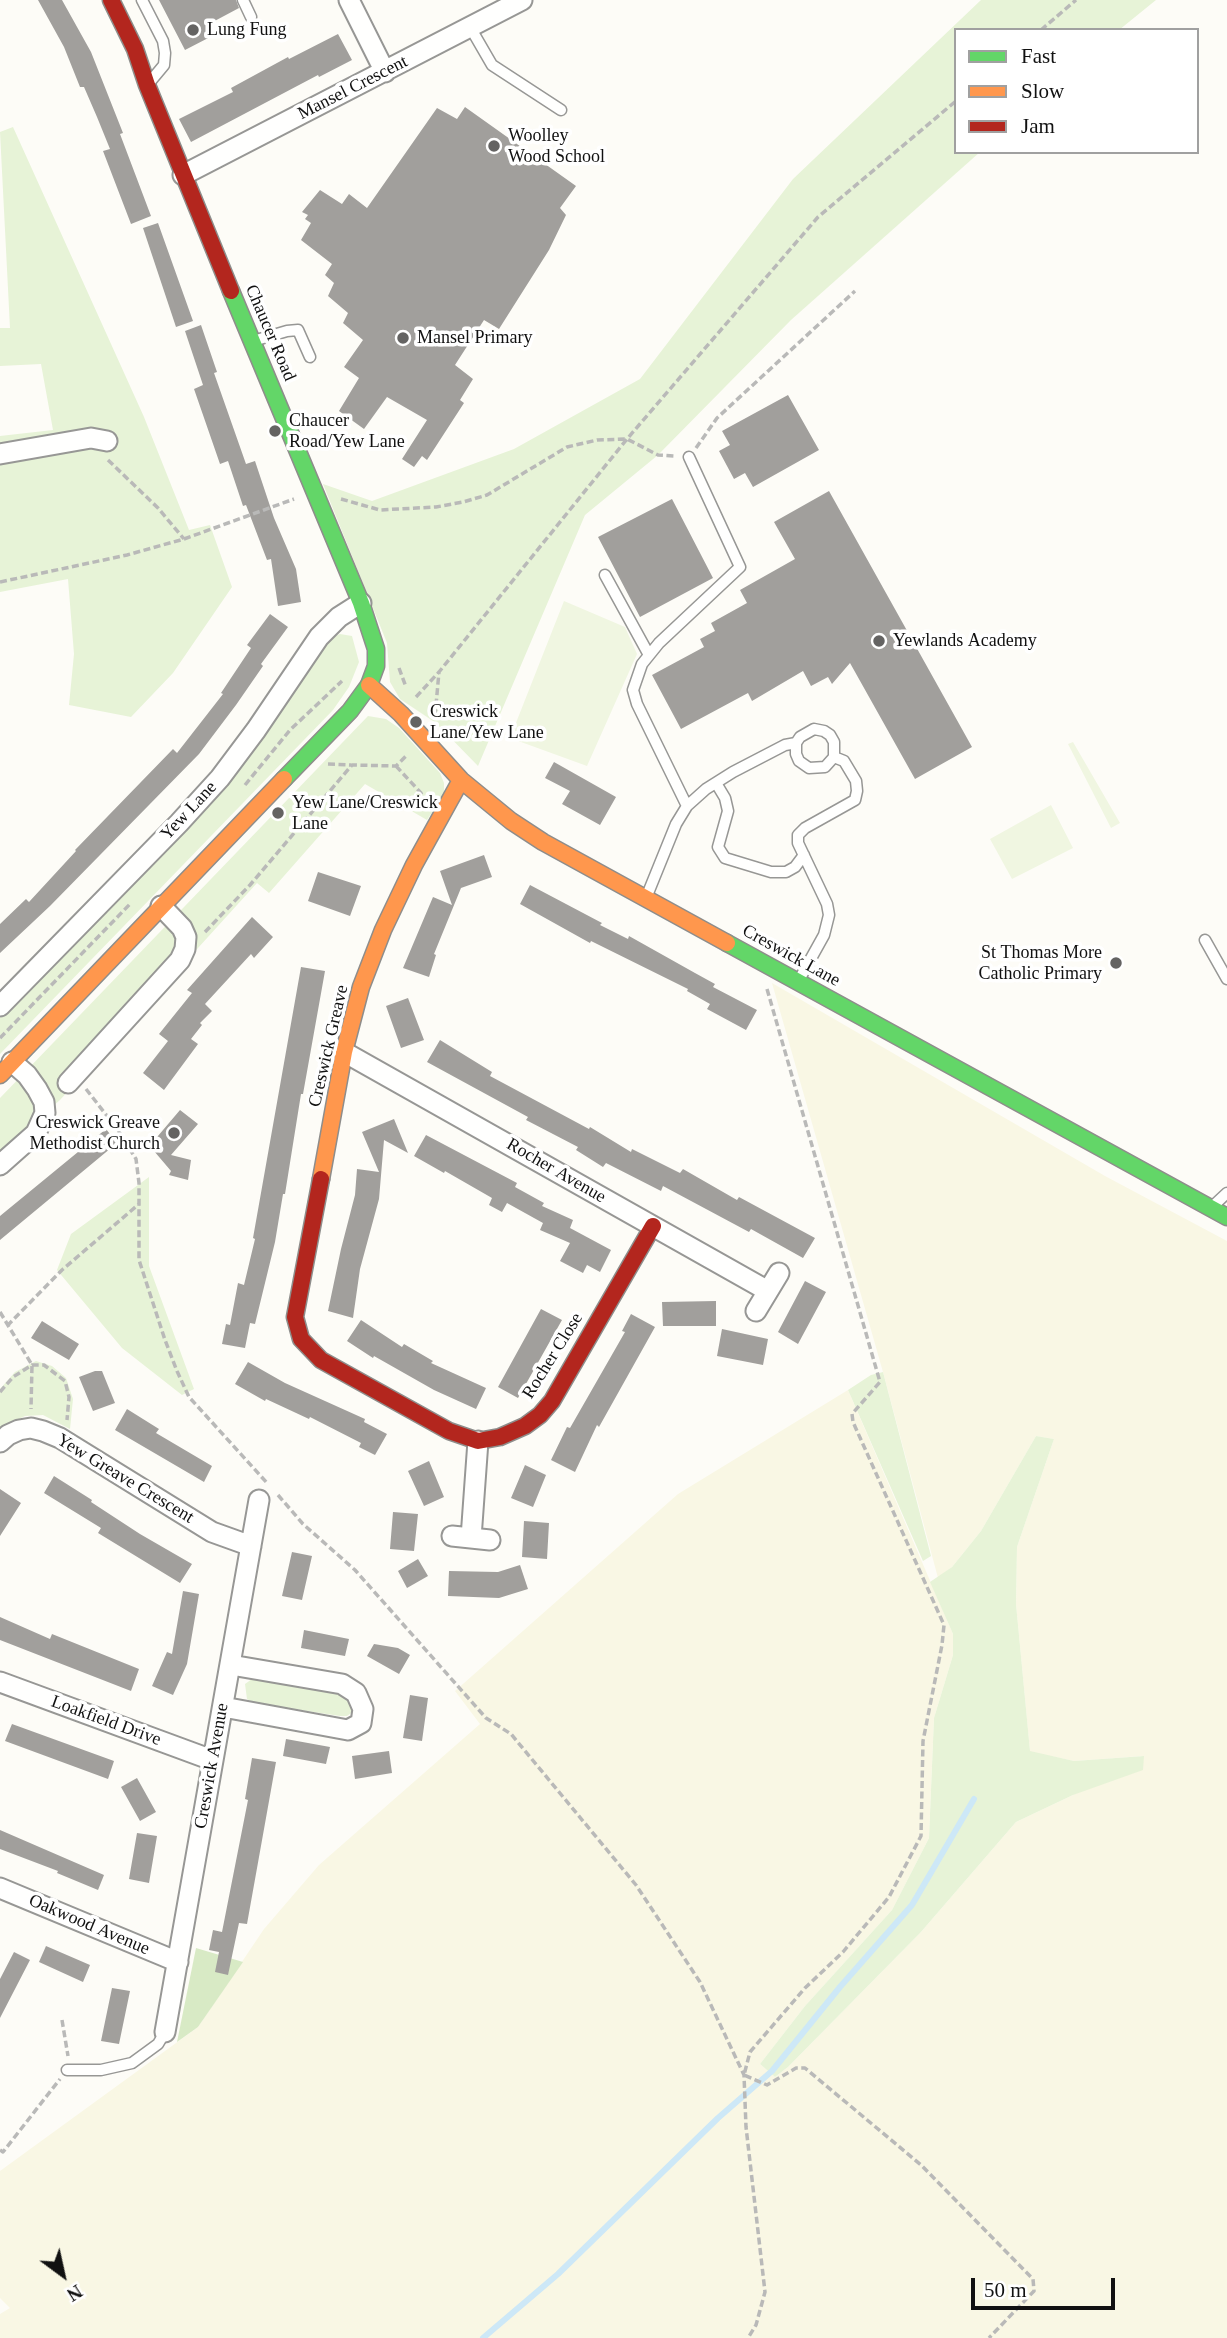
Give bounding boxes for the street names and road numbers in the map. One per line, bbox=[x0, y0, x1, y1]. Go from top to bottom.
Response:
street label: Mansel Crescent bbox=[294, 51, 412, 125]
street label: Chaucer Road bbox=[240, 282, 300, 384]
street label: Yew Lane bbox=[156, 777, 222, 845]
street label: Creswick Lane bbox=[738, 920, 844, 992]
street label: Creswick Greave bbox=[304, 983, 354, 1109]
street label: Rocher Avenue bbox=[502, 1134, 610, 1208]
street label: Rocher Close bbox=[518, 1309, 588, 1403]
street label: Yew Greave Crescent bbox=[53, 1430, 197, 1528]
street label: Loakfield Drive bbox=[48, 1691, 164, 1751]
street label: Creswick Avenue bbox=[190, 1702, 234, 1830]
street label: Oakwood Avenue bbox=[25, 1890, 153, 1960]

